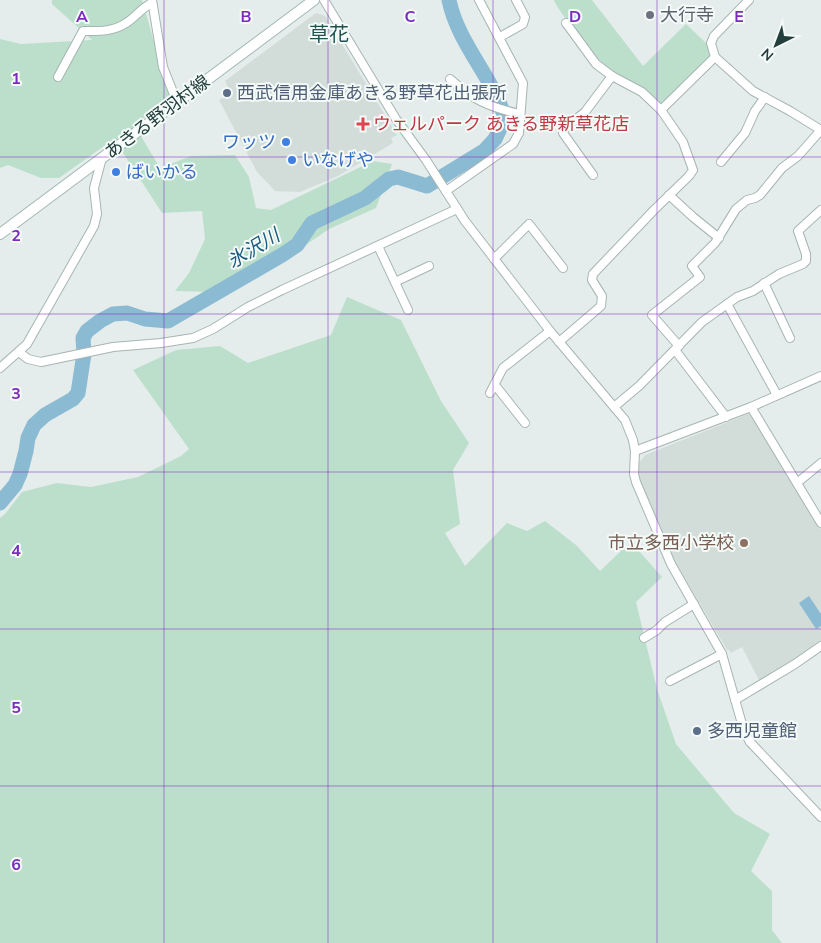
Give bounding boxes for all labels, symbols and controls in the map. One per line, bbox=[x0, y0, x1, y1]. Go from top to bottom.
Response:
place label: 大行寺 bbox=[660, 3, 714, 27]
text: A bbox=[76, 6, 88, 28]
text: B bbox=[240, 6, 252, 28]
text: C bbox=[405, 6, 416, 28]
text: D bbox=[569, 6, 581, 28]
text: E bbox=[734, 6, 744, 28]
marker: 大行寺 bbox=[644, 9, 656, 21]
north arrow bbox=[751, 20, 801, 70]
district label: 草花 bbox=[309, 21, 349, 48]
text: N bbox=[757, 44, 778, 65]
text: 1 bbox=[11, 68, 21, 90]
street label: あきる野羽村線 bbox=[100, 70, 214, 164]
place label: 西武信用金庫あきる野草花出張所 bbox=[237, 81, 507, 105]
marker: 西武信用金庫あきる野草花出張所 bbox=[221, 87, 233, 99]
place label: ウェルパーク あきる野新草花店 bbox=[373, 112, 629, 136]
marker: ウェルパーク あきる野新草花店 bbox=[357, 118, 369, 130]
place label: ワッツ bbox=[222, 130, 276, 154]
marker: ワッツ bbox=[280, 136, 292, 148]
place label: いなげや bbox=[302, 148, 374, 172]
marker: いなげや bbox=[286, 154, 298, 166]
place label: ばいかる bbox=[126, 160, 198, 184]
marker: ばいかる bbox=[110, 166, 122, 178]
water label: 氷沢川 bbox=[222, 222, 286, 275]
text: 2 bbox=[11, 225, 21, 247]
text: 3 bbox=[11, 383, 21, 405]
place label: 市立多西小学校 bbox=[608, 531, 734, 555]
marker: 市立多西小学校 bbox=[738, 537, 750, 549]
text: 4 bbox=[11, 540, 21, 562]
text: 5 bbox=[11, 697, 21, 719]
place label: 多西児童館 bbox=[707, 719, 797, 743]
marker: 多西児童館 bbox=[691, 725, 703, 737]
text: 6 bbox=[11, 854, 21, 876]

